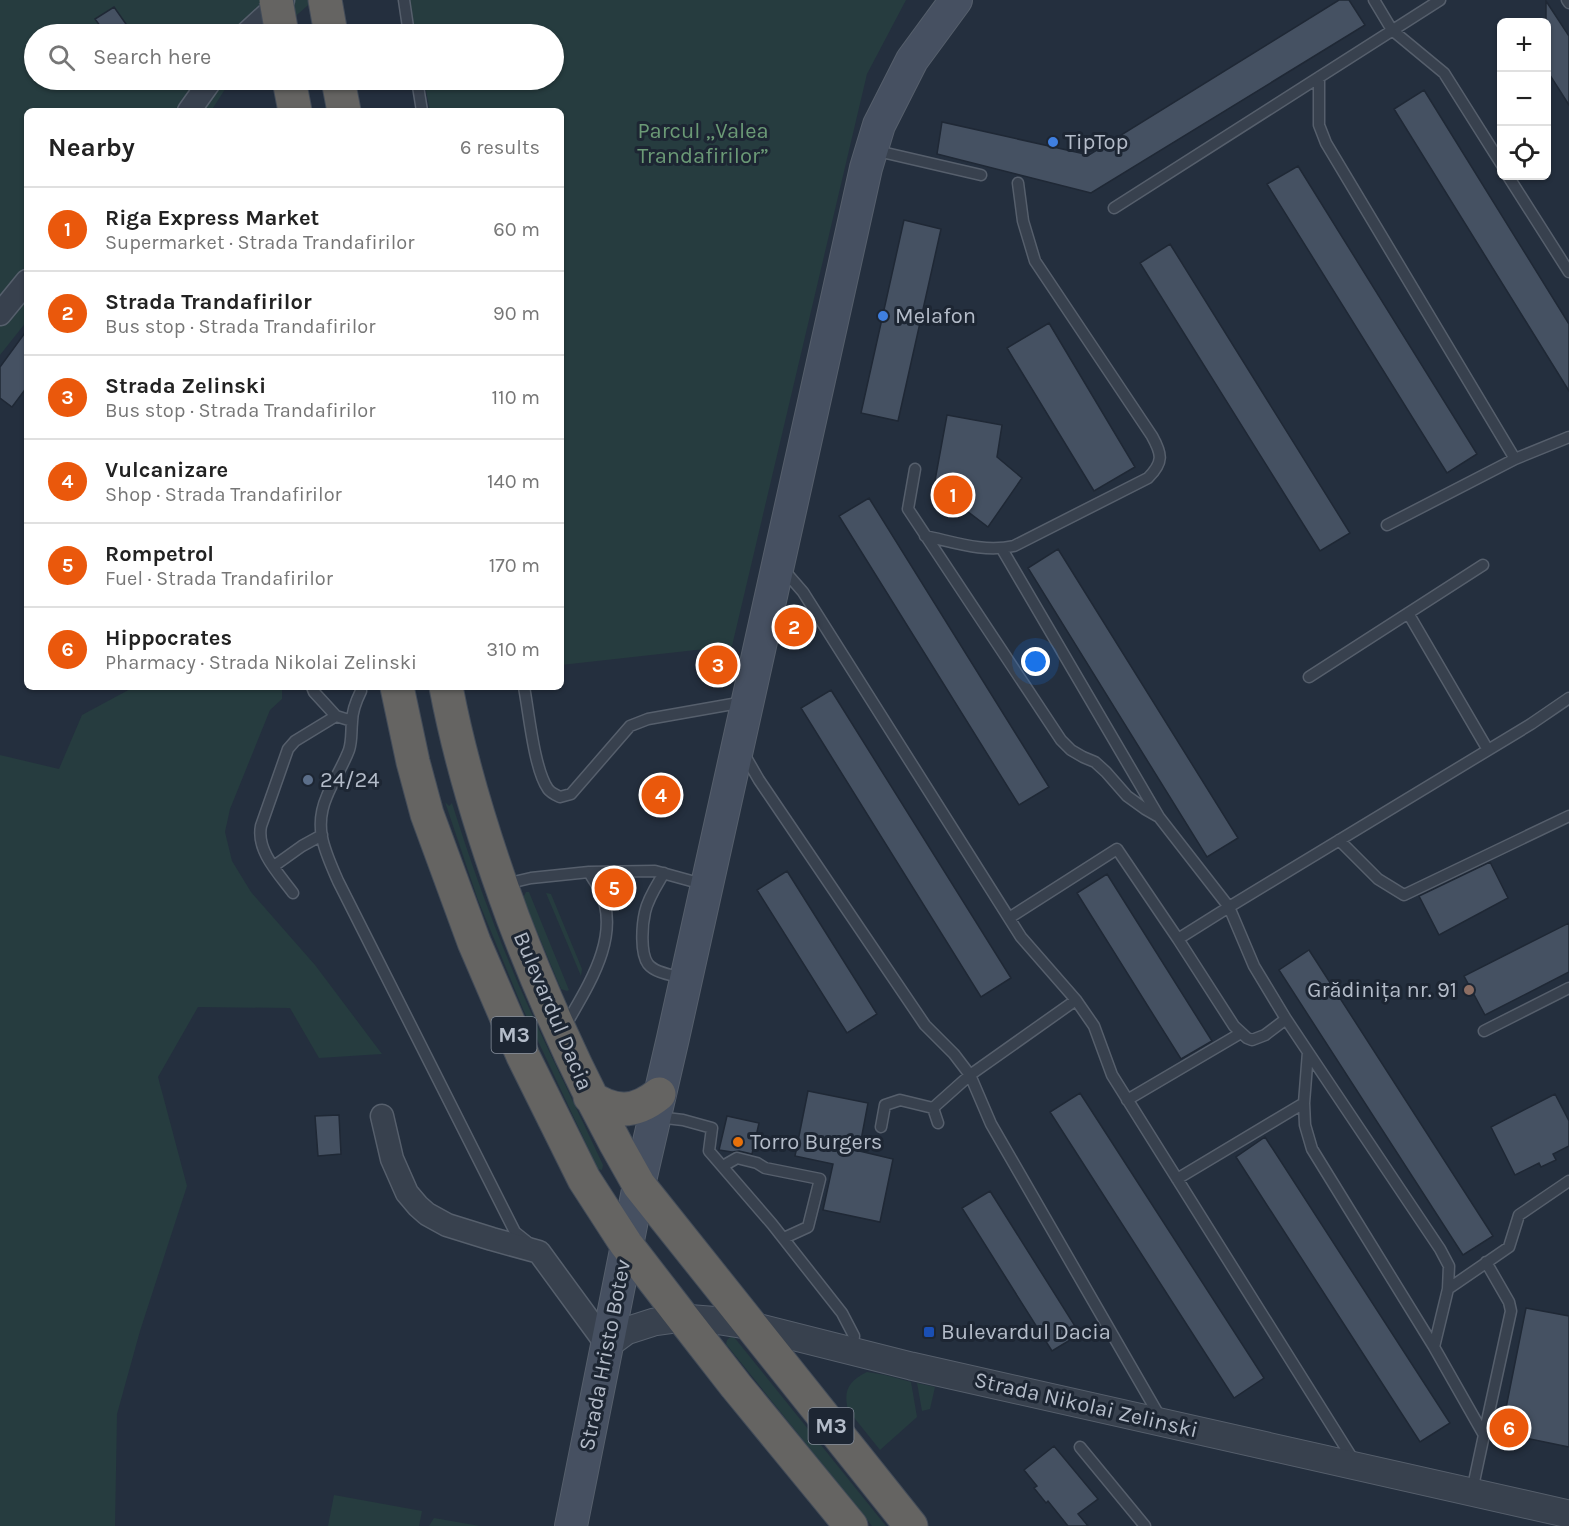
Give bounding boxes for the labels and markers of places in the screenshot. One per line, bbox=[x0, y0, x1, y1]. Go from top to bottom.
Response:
place label: TipTop bbox=[1065, 129, 1128, 155]
marker: TipTop bbox=[1046, 135, 1060, 149]
place label: Melafon bbox=[895, 303, 976, 329]
marker: Melafon bbox=[876, 309, 890, 323]
pin: 1 bbox=[934, 472, 972, 518]
pin: 2 bbox=[774, 604, 814, 650]
pin: 3 bbox=[698, 642, 738, 688]
place label: 24/24 bbox=[320, 767, 380, 793]
pin: 4 bbox=[642, 772, 680, 818]
marker: 24/24 bbox=[301, 773, 315, 787]
pin: 5 bbox=[594, 866, 634, 910]
place label: Grădinița nr. 91 bbox=[1307, 977, 1457, 1003]
marker: Grădinița nr. 91 bbox=[1462, 983, 1476, 997]
place label: Torro Burgers bbox=[750, 1129, 882, 1155]
marker: Torro Burgers bbox=[731, 1135, 745, 1149]
place label: Bulevardul Dacia bbox=[941, 1319, 1111, 1345]
marker: Bulevardul Dacia bbox=[922, 1325, 936, 1339]
pin: 6 bbox=[1490, 1406, 1528, 1450]

